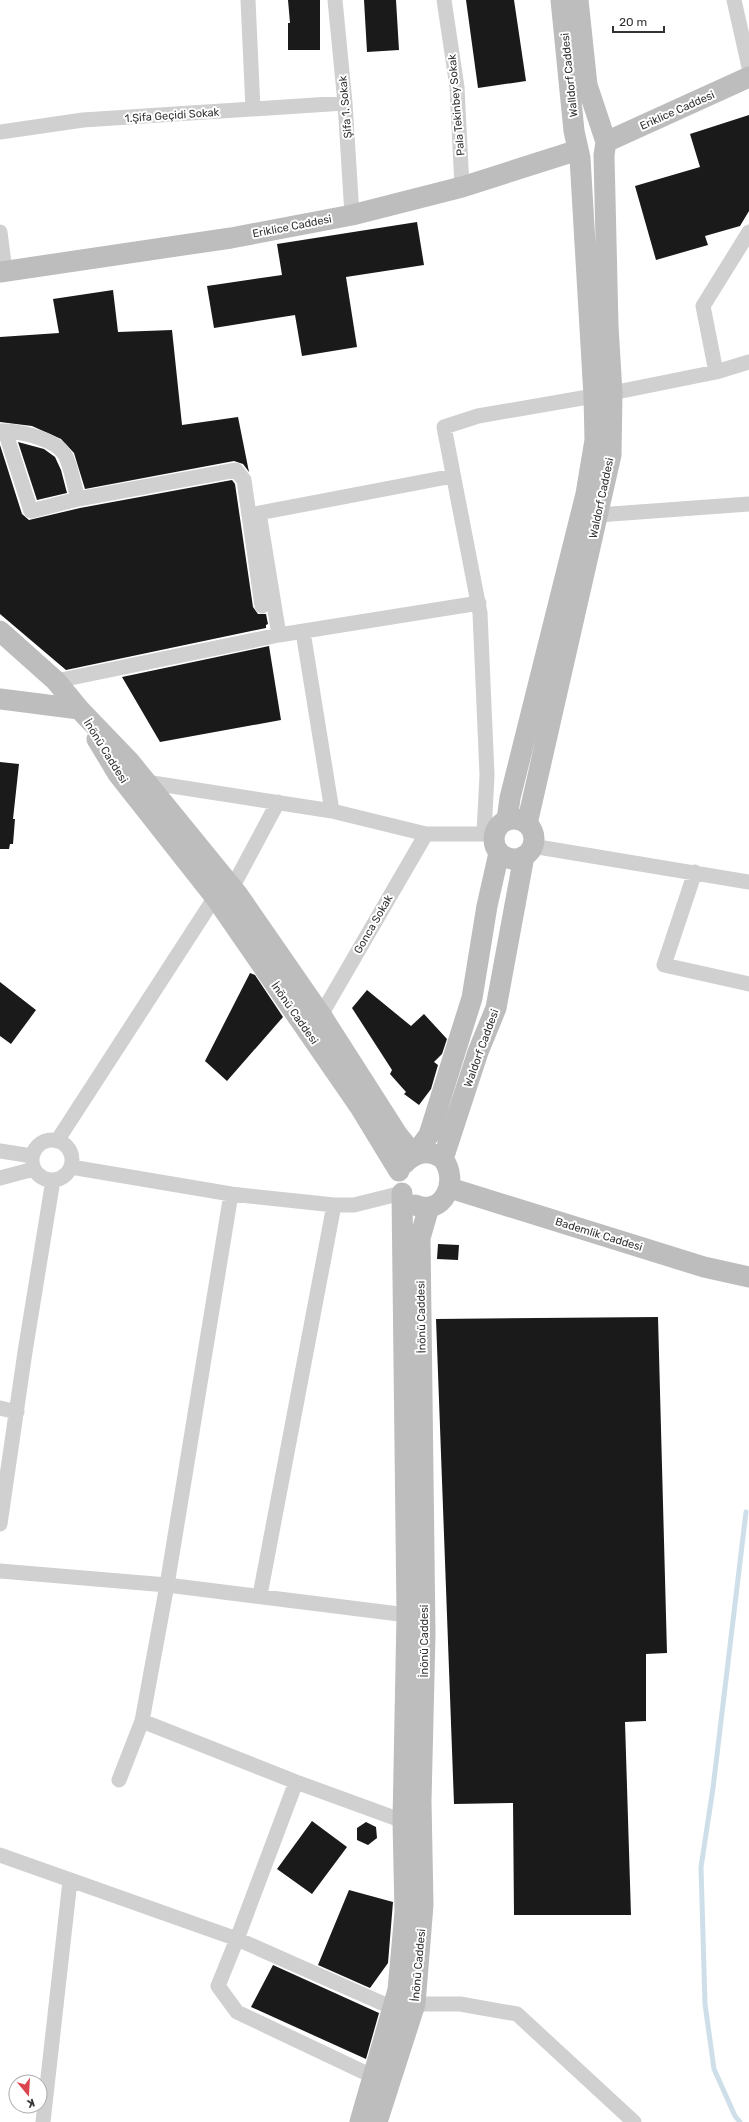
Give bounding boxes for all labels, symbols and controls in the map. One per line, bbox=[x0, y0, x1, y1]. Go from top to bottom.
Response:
scale bar bbox=[613, 8, 664, 34]
text: 20 m bbox=[619, 15, 647, 29]
street label: Walldorf Caddesi bbox=[559, 32, 580, 118]
street label: Pala Tekinbey Sokak bbox=[446, 53, 467, 156]
street label: Şifa 1. Sokak bbox=[336, 75, 355, 139]
street label: Eriklice Caddesi bbox=[638, 88, 717, 133]
street label: 1.Şifa Geçidi Sokak bbox=[124, 106, 220, 125]
street label: Eriklice Caddesi bbox=[251, 212, 333, 241]
street label: Waldorf Caddesi bbox=[587, 457, 616, 540]
street label: İnönü Caddesi bbox=[81, 716, 131, 786]
street label: Gonca Sokak bbox=[351, 892, 396, 956]
street label: İnönü Caddesi bbox=[268, 979, 322, 1047]
street label: Waldorf Caddesi bbox=[461, 1007, 502, 1089]
street label: Bademlik Caddesi bbox=[554, 1215, 644, 1254]
street label: İnönü Caddesi bbox=[413, 1280, 429, 1354]
street label: İnönü Caddesi bbox=[417, 1605, 431, 1677]
street label: İnönü Caddesi bbox=[408, 1928, 428, 2002]
north arrow bbox=[8, 2074, 48, 2114]
text: K bbox=[25, 2096, 36, 2111]

